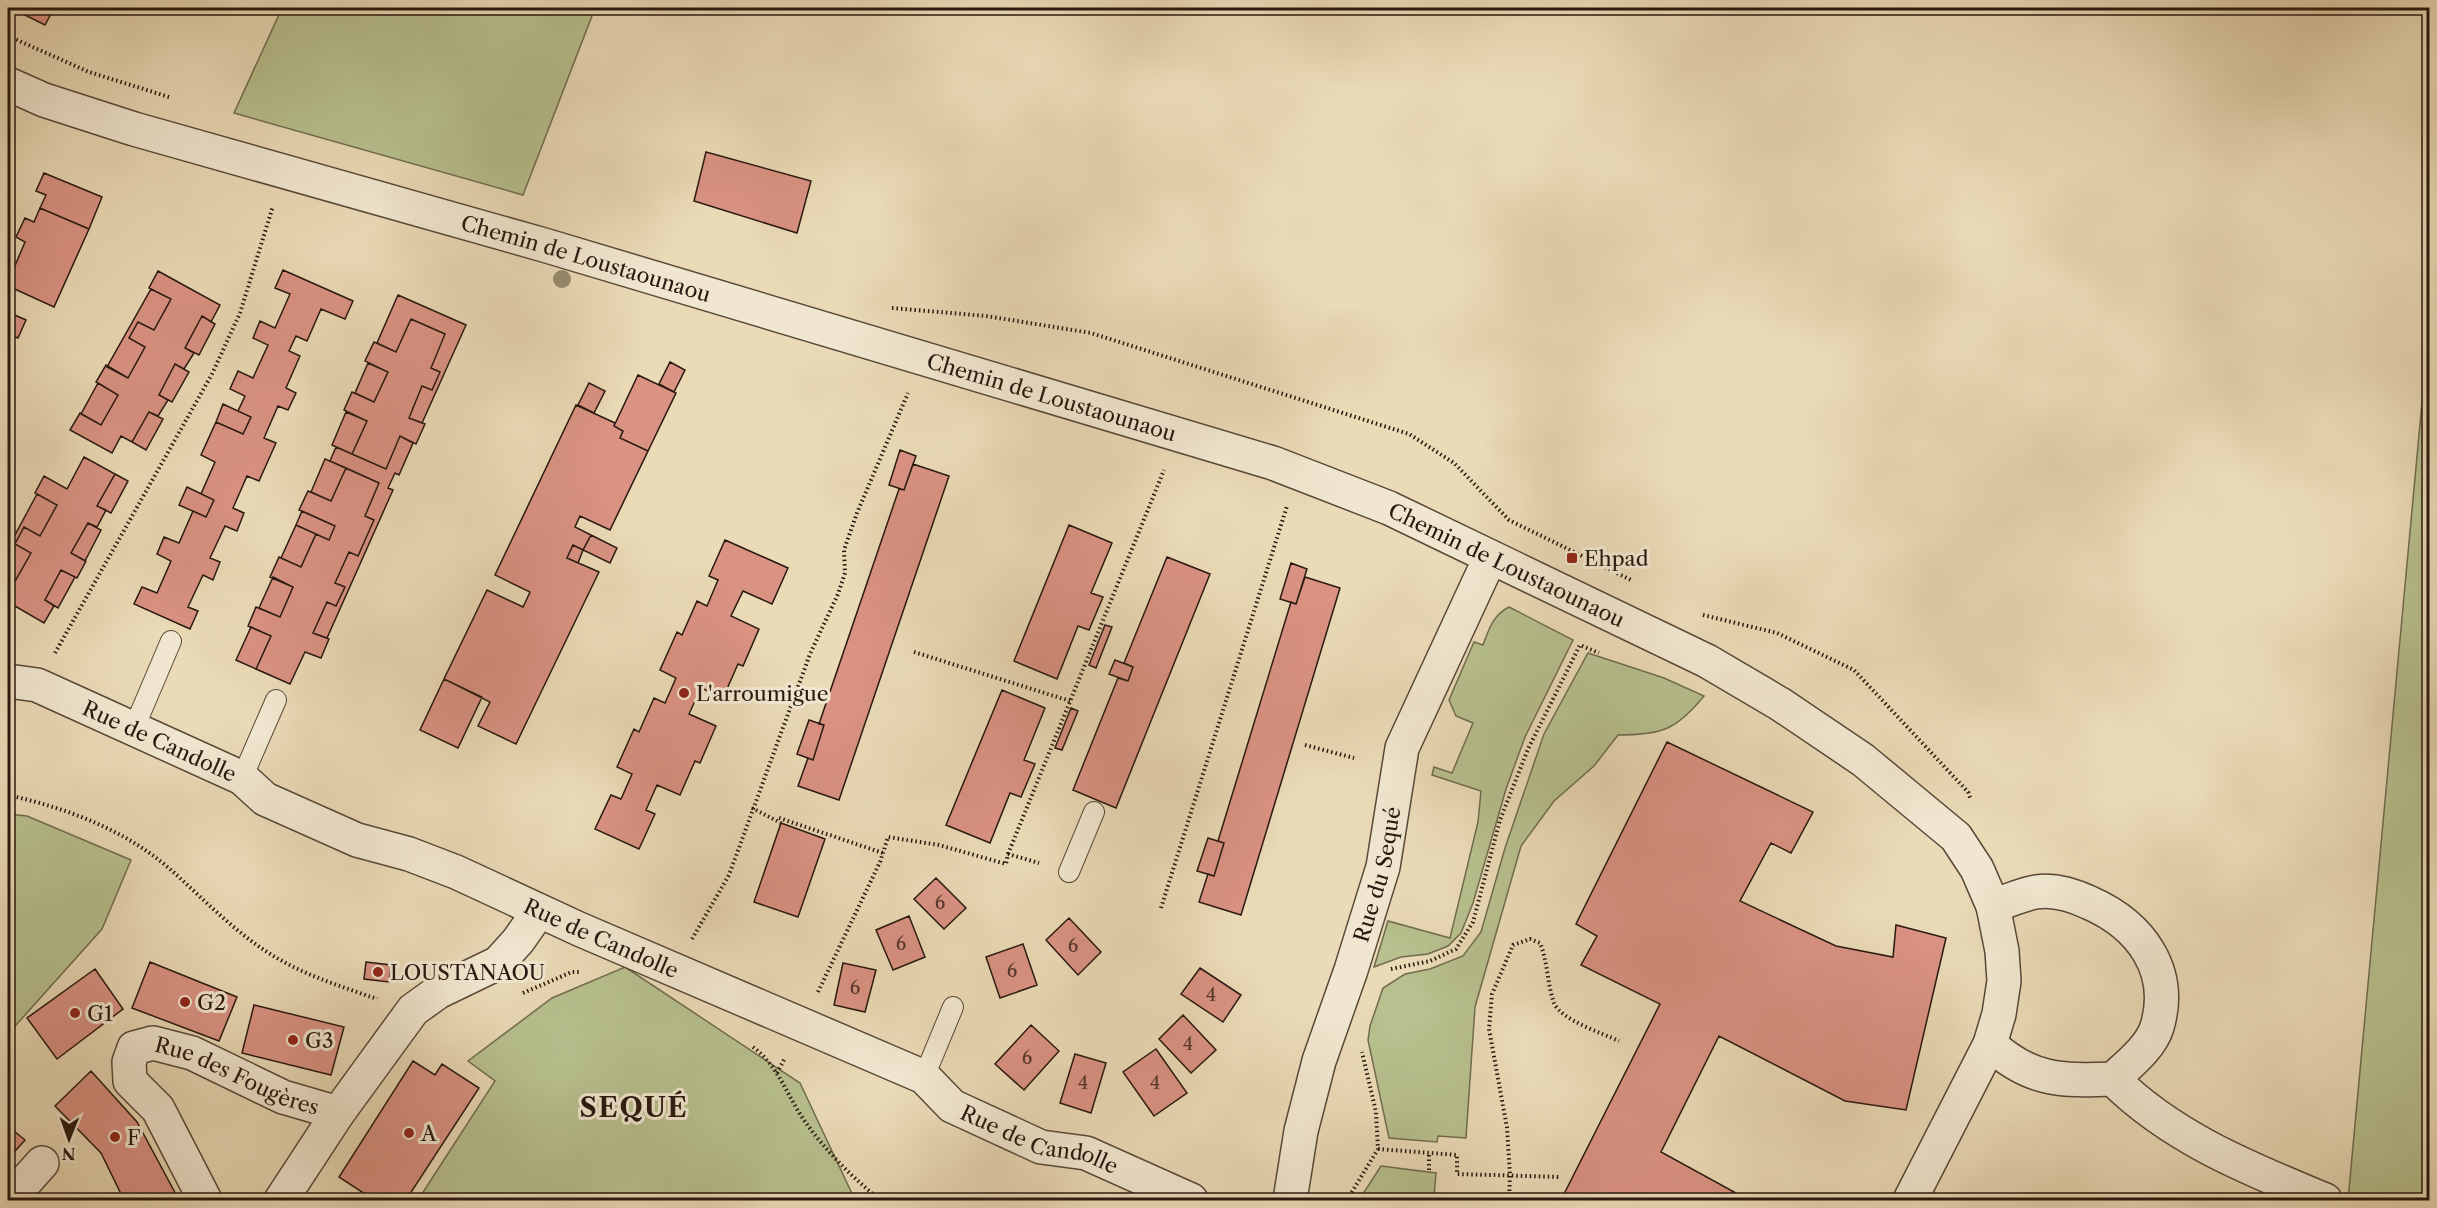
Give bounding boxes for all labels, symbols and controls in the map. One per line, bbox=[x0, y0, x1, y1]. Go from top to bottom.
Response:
street label: Chemin de Loustaounaou bbox=[458, 210, 714, 307]
street label: Chemin de Loustaounaou bbox=[924, 348, 1179, 446]
street label: Chemin de Loustaounaou bbox=[1385, 497, 1629, 632]
place label: Ehpad bbox=[1584, 546, 1649, 571]
marker: Ehpad bbox=[1565, 551, 1579, 565]
place label: L'arroumigue bbox=[696, 681, 828, 706]
marker: L'arroumigue bbox=[677, 686, 691, 700]
street label: Rue de Candolle bbox=[79, 695, 241, 786]
street label: Rue du Sequé bbox=[1348, 805, 1405, 945]
house number: 6 bbox=[935, 892, 945, 914]
street label: Rue de Candolle bbox=[520, 893, 682, 983]
house number: 6 bbox=[896, 933, 906, 955]
house number: 6 bbox=[1068, 935, 1078, 957]
place label: LOUSTANAOU bbox=[390, 960, 545, 985]
house number: 6 bbox=[1007, 960, 1017, 982]
marker: LOUSTANAOU bbox=[371, 965, 385, 979]
house number: 6 bbox=[850, 977, 860, 999]
house number: 4 bbox=[1206, 984, 1216, 1006]
place label: G2 bbox=[197, 990, 226, 1015]
marker: G2 bbox=[178, 995, 192, 1009]
place label: G1 bbox=[87, 1001, 113, 1026]
marker: G1 bbox=[68, 1006, 82, 1020]
place label: G3 bbox=[305, 1028, 333, 1053]
street label: Rue des Fougères bbox=[152, 1032, 322, 1119]
marker: G3 bbox=[286, 1033, 300, 1047]
house number: 4 bbox=[1183, 1033, 1193, 1055]
house number: 6 bbox=[1022, 1047, 1032, 1069]
house number: 4 bbox=[1078, 1072, 1088, 1094]
house number: 4 bbox=[1150, 1072, 1160, 1094]
district label: SEQUÉ bbox=[580, 1090, 688, 1124]
street label: Rue de Candolle bbox=[957, 1099, 1122, 1178]
north arrow bbox=[39, 1109, 99, 1169]
place label: A bbox=[420, 1121, 437, 1146]
place label: F bbox=[127, 1125, 141, 1150]
marker: A bbox=[402, 1126, 416, 1140]
marker: F bbox=[108, 1130, 122, 1144]
text: N bbox=[62, 1144, 76, 1164]

